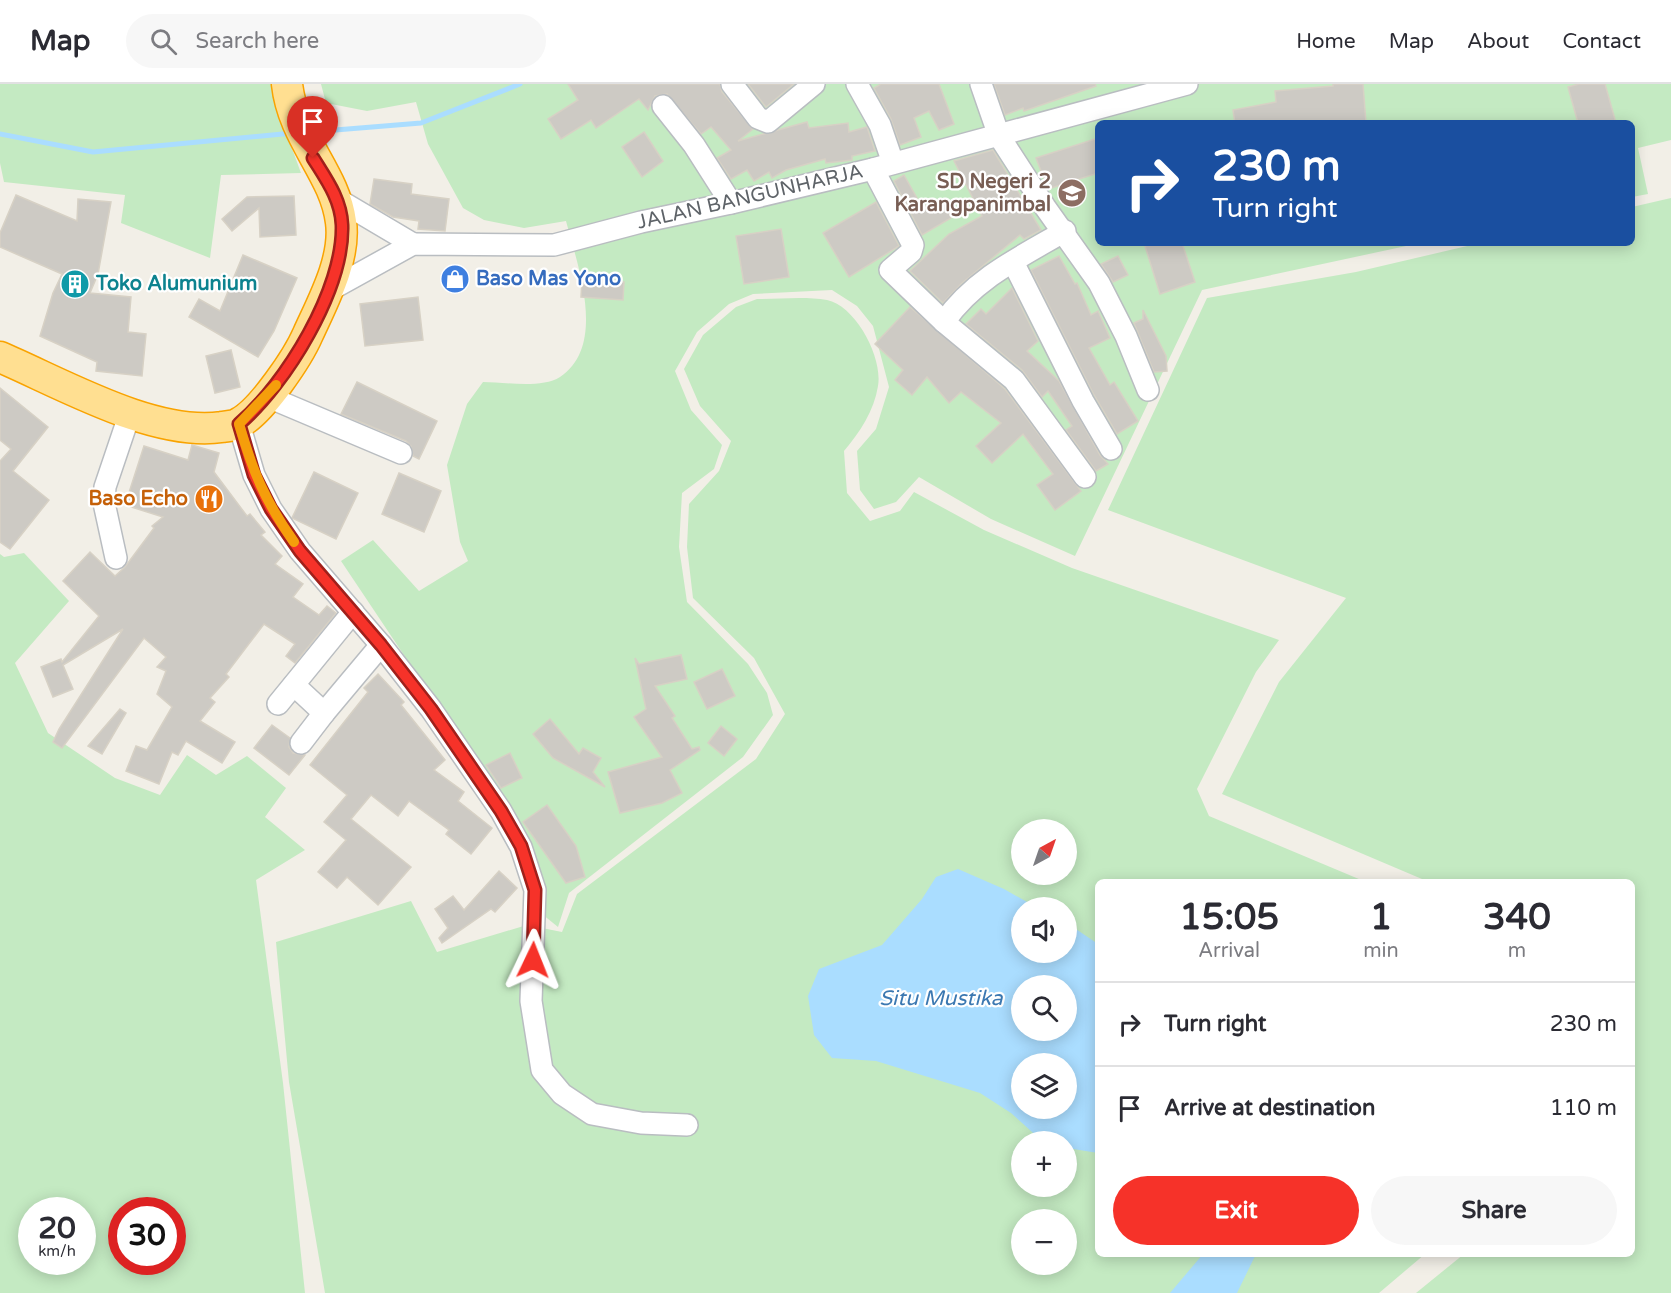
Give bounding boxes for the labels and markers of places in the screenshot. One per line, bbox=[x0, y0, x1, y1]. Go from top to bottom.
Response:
pin bbox=[287, 96, 338, 158]
place label: SD Negeri 2 Karangpanimbal bbox=[894, 170, 1051, 217]
school or university icon: SD Negeri 2 Karangpanimbal bbox=[1056, 177, 1088, 209]
shop icon: Baso Mas Yono bbox=[439, 263, 471, 295]
place label: Baso Mas Yono bbox=[476, 267, 621, 291]
building icon: Toko Alumunium bbox=[59, 268, 91, 300]
place label: Toko Alumunium bbox=[95, 272, 257, 296]
restaurant icon: Baso Echo bbox=[193, 483, 225, 515]
place label: Baso Echo bbox=[88, 487, 188, 511]

